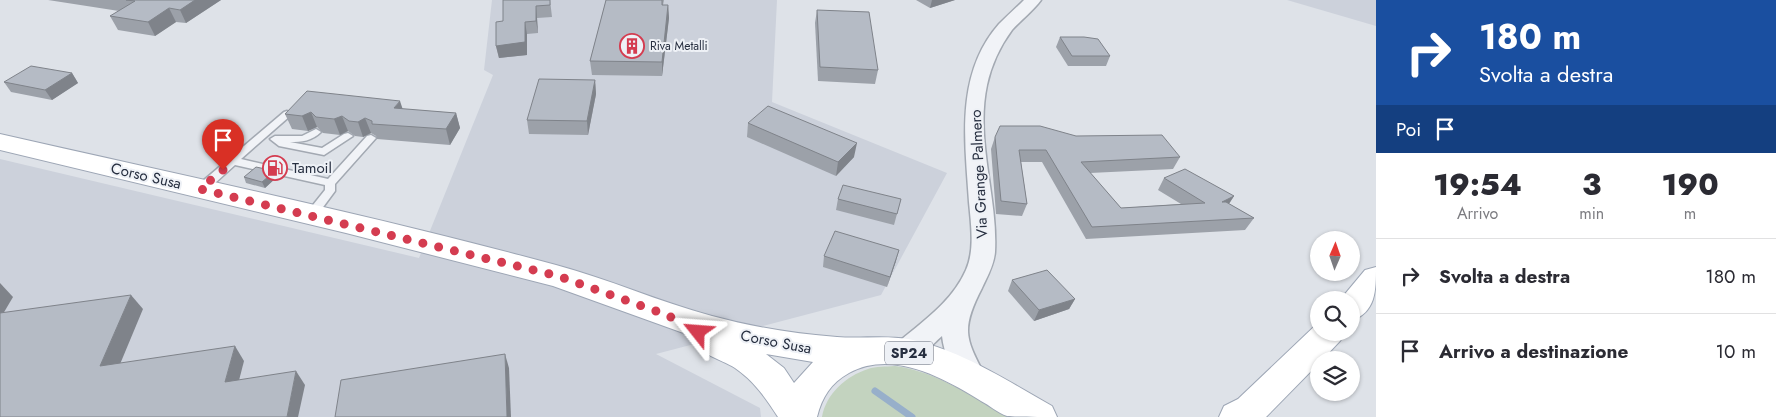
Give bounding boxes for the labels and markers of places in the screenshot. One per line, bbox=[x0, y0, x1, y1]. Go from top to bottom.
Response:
building icon: Riva Metalli bbox=[619, 33, 645, 59]
place label: Riva Metalli bbox=[650, 37, 708, 55]
pin bbox=[202, 119, 244, 170]
fuel station icon: Tamoil bbox=[262, 155, 288, 181]
place label: Tamoil bbox=[292, 157, 332, 179]

